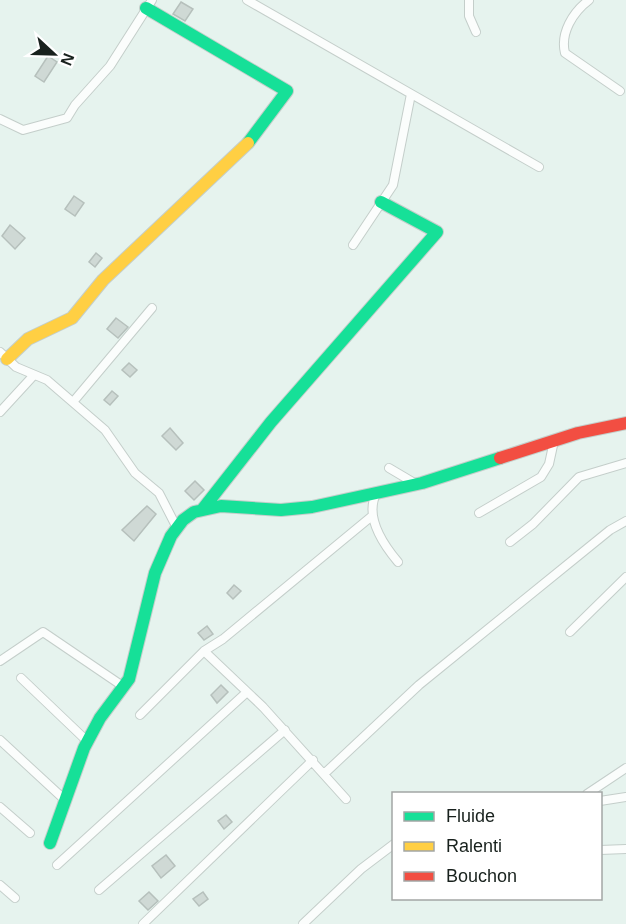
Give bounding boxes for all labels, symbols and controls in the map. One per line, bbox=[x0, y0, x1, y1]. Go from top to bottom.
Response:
north arrow bbox=[24, 24, 84, 84]
text: N bbox=[57, 51, 77, 68]
legend bbox=[392, 792, 602, 900]
text: Fluide bbox=[446, 806, 495, 826]
text: Ralenti bbox=[446, 836, 502, 856]
text: Bouchon bbox=[446, 866, 517, 886]

